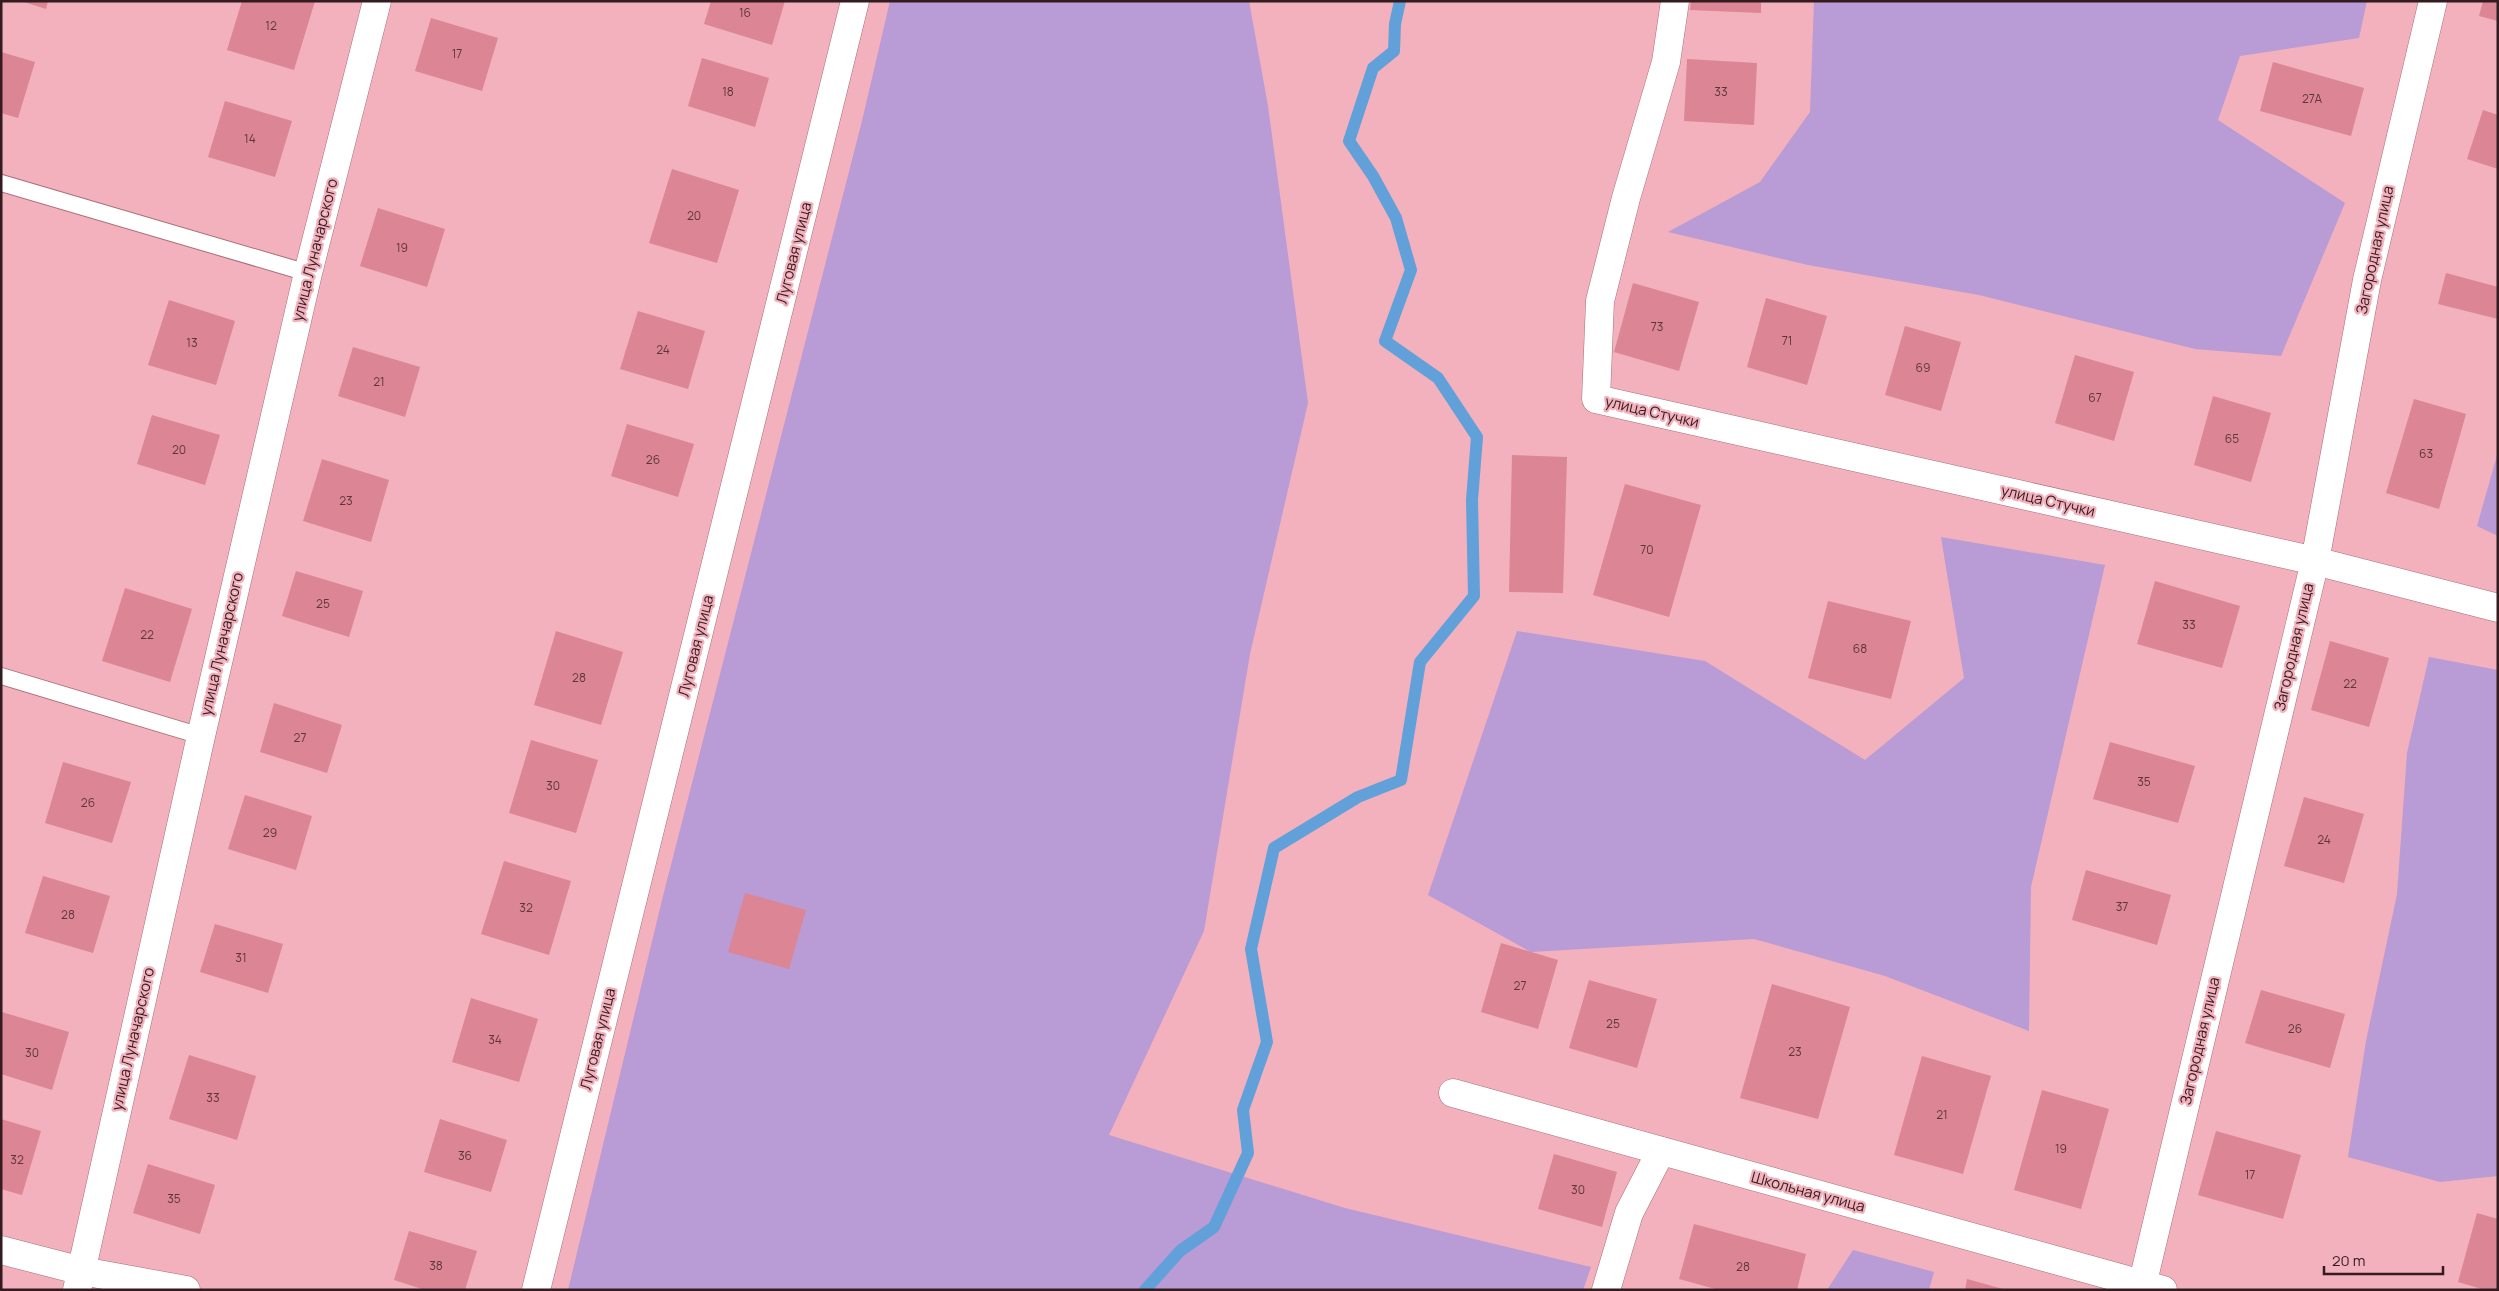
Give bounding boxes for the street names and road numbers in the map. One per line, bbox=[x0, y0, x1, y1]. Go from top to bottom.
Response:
street label: улица Луначарского bbox=[287, 176, 342, 324]
street label: Загородная улица bbox=[2351, 184, 2398, 316]
street label: Луговая улица bbox=[771, 200, 816, 306]
street label: улица Стучки bbox=[1603, 391, 1701, 433]
street label: улица Стучки bbox=[1999, 480, 2097, 522]
street label: улица Луначарского bbox=[195, 570, 248, 718]
street label: Загородная улица bbox=[2269, 581, 2318, 713]
street label: Луговая улица bbox=[673, 593, 718, 699]
street label: улица Луначарского bbox=[106, 965, 159, 1113]
street label: Загородная улица bbox=[2175, 975, 2224, 1107]
street label: Луговая улица bbox=[575, 986, 620, 1092]
street label: Школьная улица bbox=[1749, 1166, 1867, 1217]

